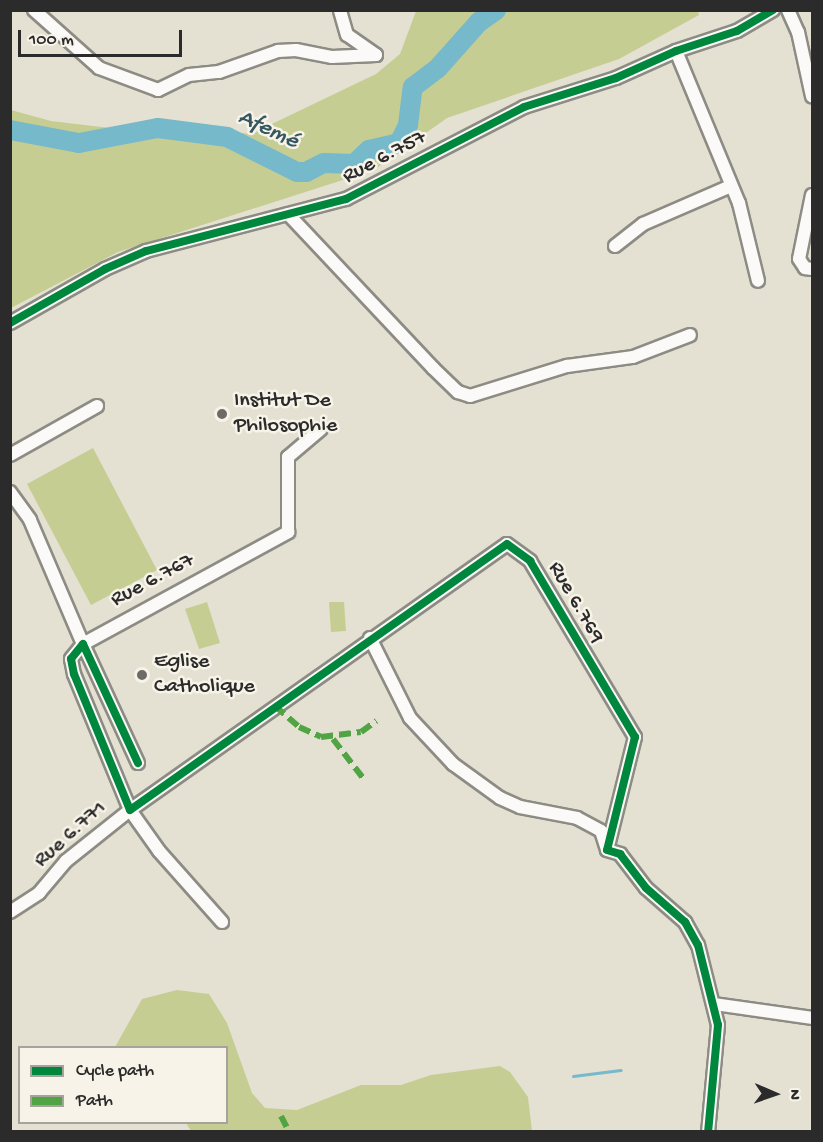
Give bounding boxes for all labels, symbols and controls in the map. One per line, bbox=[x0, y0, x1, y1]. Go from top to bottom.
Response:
scale bar bbox=[21, 18, 184, 56]
text: 100 m bbox=[29, 30, 74, 51]
water label: Afemé bbox=[233, 104, 303, 156]
street label: Rue 6.757 bbox=[339, 125, 431, 191]
place label: Institut De Philosophie bbox=[234, 388, 337, 440]
marker: Institut De Philosophie bbox=[215, 407, 229, 421]
street label: Rue 6.767 bbox=[107, 548, 199, 614]
street label: Rue 6.769 bbox=[541, 557, 609, 649]
place label: Eglise Catholique bbox=[154, 649, 255, 700]
marker: Eglise Catholique bbox=[135, 668, 149, 682]
street label: Rue 6.771 bbox=[29, 796, 113, 874]
legend bbox=[18, 1046, 228, 1124]
text: Cycle path bbox=[76, 1061, 154, 1082]
north arrow bbox=[745, 1064, 805, 1124]
text: N bbox=[784, 1089, 803, 1100]
text: Path bbox=[76, 1091, 113, 1112]

